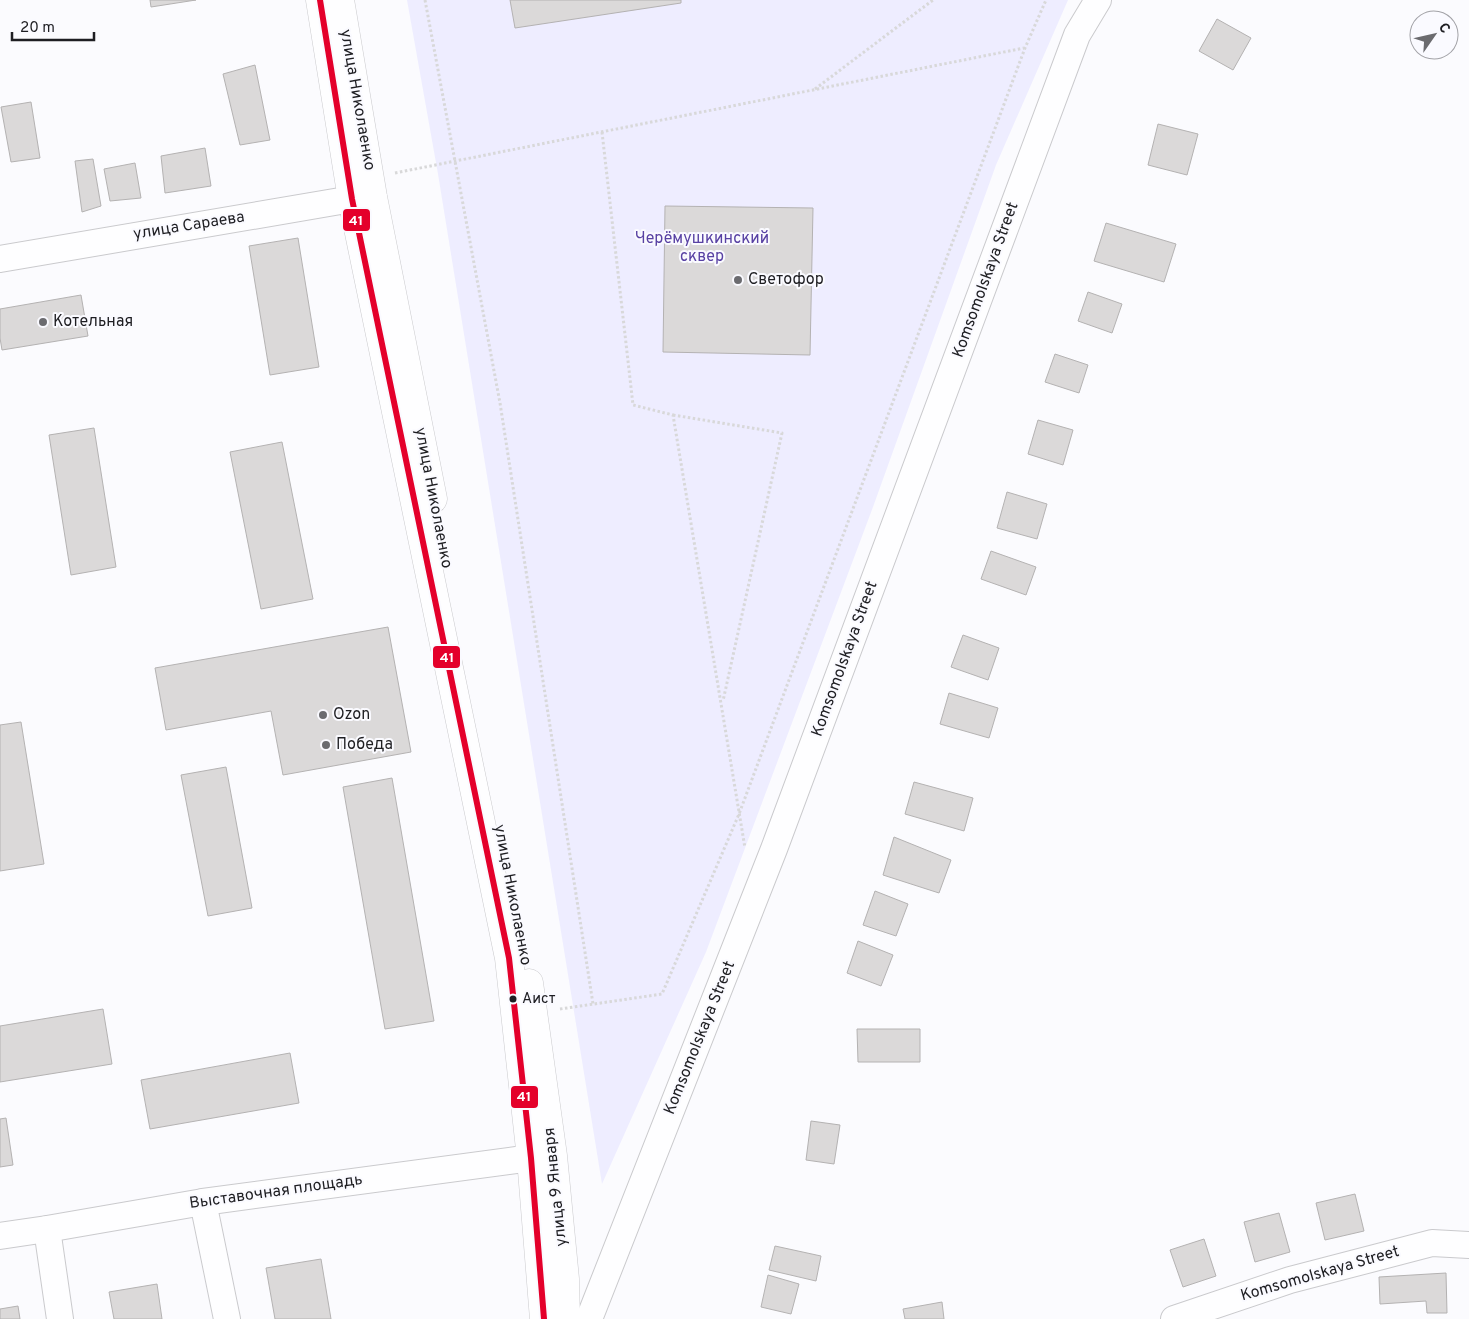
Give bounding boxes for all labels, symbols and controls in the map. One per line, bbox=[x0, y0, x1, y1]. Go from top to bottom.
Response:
scale bar bbox=[12, 10, 95, 42]
north arrow bbox=[1409, 10, 1459, 60]
text: 20 m bbox=[20, 19, 55, 38]
text: С bbox=[1434, 20, 1453, 37]
street label: улица Николаенко bbox=[335, 28, 379, 172]
street label: Komsomolskaya Street bbox=[949, 200, 1023, 360]
street label: улица Сараева bbox=[132, 207, 246, 245]
line badge: 41 bbox=[342, 208, 371, 232]
text: 41 bbox=[349, 213, 363, 230]
park label: Черёмушкинский сквер bbox=[635, 229, 769, 267]
place label: Светофор bbox=[748, 270, 824, 290]
marker: Светофор bbox=[732, 274, 744, 286]
place label: Котельная bbox=[53, 312, 133, 332]
marker: Котельная bbox=[37, 316, 49, 328]
street label: улица Николаенко bbox=[410, 426, 456, 570]
street label: Komsomolskaya Street bbox=[808, 579, 882, 739]
line badge: 41 bbox=[432, 645, 461, 669]
text: 41 bbox=[440, 650, 454, 667]
place label: Ozon bbox=[333, 705, 370, 725]
marker: Ozon bbox=[317, 709, 329, 721]
place label: Победа bbox=[336, 735, 393, 755]
marker: Победа bbox=[320, 739, 332, 751]
street label: улица Николаенко bbox=[489, 823, 535, 967]
street label: Komsomolskaya Street bbox=[660, 958, 740, 1118]
place label: Аист bbox=[522, 990, 556, 1009]
marker: Аист bbox=[508, 994, 518, 1004]
line badge: 41 bbox=[510, 1085, 539, 1109]
text: 41 bbox=[517, 1089, 531, 1106]
street label: улица 9 Января bbox=[540, 1127, 572, 1247]
street label: Выставочная площадь bbox=[188, 1170, 364, 1214]
street label: Komsomolskaya Street bbox=[1238, 1242, 1402, 1306]

